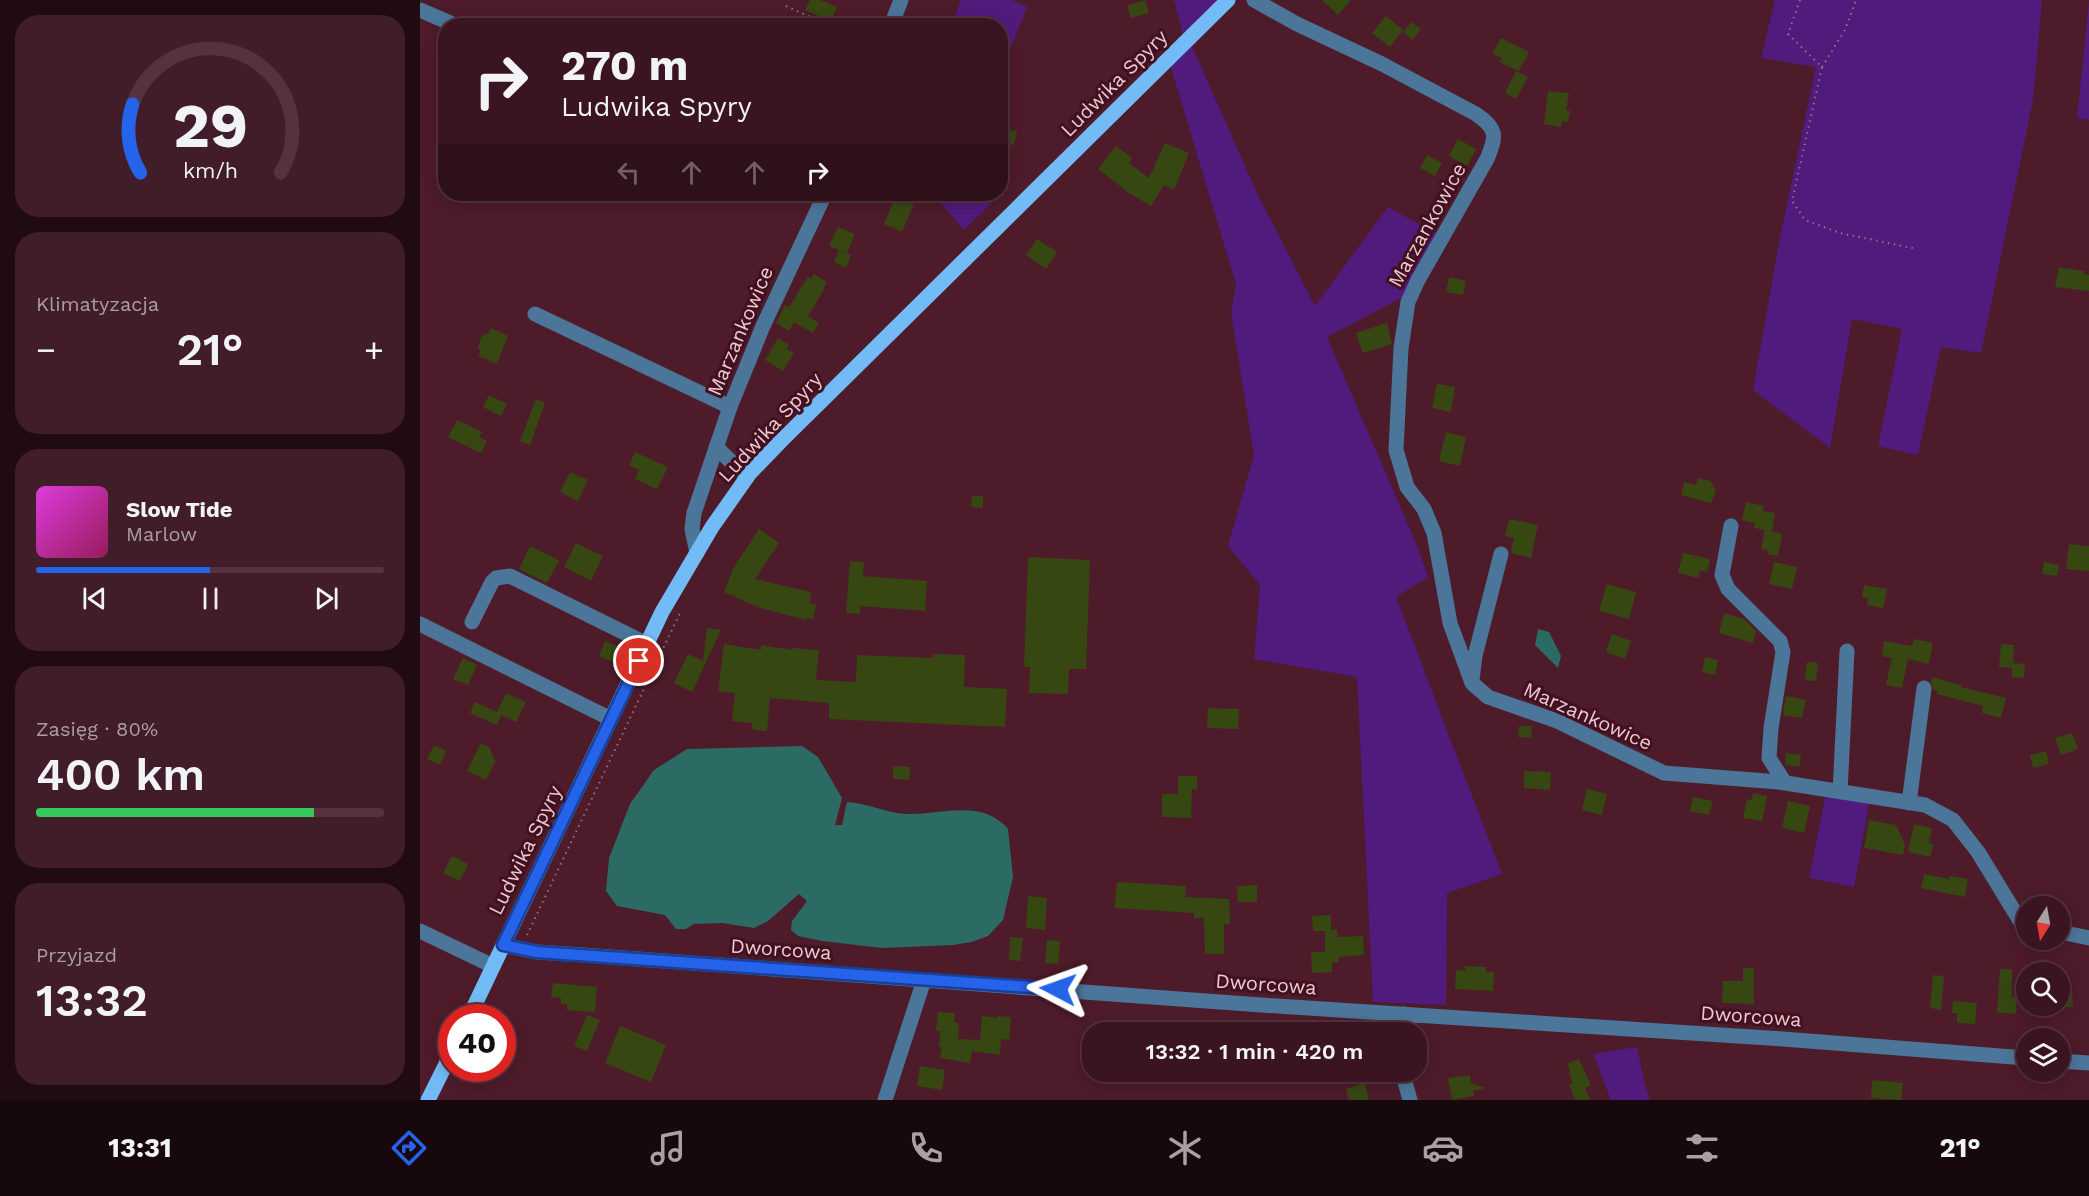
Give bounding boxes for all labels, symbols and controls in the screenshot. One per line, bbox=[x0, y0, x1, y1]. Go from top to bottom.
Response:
street label: Ludwika Spyry bbox=[1056, 24, 1173, 141]
text: 270 m bbox=[561, 41, 688, 90]
icon: right bbox=[462, 42, 540, 120]
text: 29 bbox=[172, 89, 248, 162]
text: Ludwika Spyry bbox=[561, 91, 752, 123]
icon: left bbox=[612, 156, 645, 189]
icon: ahead bbox=[675, 156, 708, 189]
icon: ahead bbox=[738, 156, 771, 189]
icon: right bbox=[801, 156, 834, 189]
text: km/h bbox=[182, 158, 238, 183]
street label: Marzankowice bbox=[1383, 159, 1471, 291]
street label: Marzankowice bbox=[702, 263, 778, 399]
text: Klimatyzacja bbox=[36, 292, 159, 316]
text: 21° bbox=[176, 323, 244, 376]
text: − bbox=[36, 330, 56, 369]
text: + bbox=[364, 330, 384, 369]
street label: Ludwika Spyry bbox=[713, 367, 827, 487]
text: Slow Tide bbox=[126, 497, 233, 522]
text: Marlow bbox=[126, 522, 197, 546]
icon: previous bbox=[78, 582, 111, 615]
icon: pause bbox=[194, 582, 227, 615]
icon: next bbox=[310, 582, 343, 615]
pin bbox=[613, 635, 664, 686]
icon: arrive bbox=[622, 644, 655, 677]
street label: Marzankowice bbox=[1520, 677, 1656, 755]
text: Zasięg · 80% bbox=[36, 717, 158, 741]
text: 400 km bbox=[36, 748, 205, 801]
street label: Ludwika Spyry bbox=[483, 781, 567, 919]
north arrow bbox=[2016, 896, 2070, 950]
map controls bbox=[2016, 896, 2070, 1082]
street label: Dworcowa bbox=[730, 934, 832, 964]
text: Przyjazd bbox=[36, 943, 117, 967]
position arrow bbox=[1026, 957, 1090, 1021]
button: search bbox=[2016, 962, 2070, 1016]
street label: Dworcowa bbox=[1215, 969, 1317, 999]
text: 13:32 bbox=[36, 974, 148, 1027]
street label: Dworcowa bbox=[1700, 1001, 1802, 1031]
speed limit sign: 40 bbox=[438, 1004, 516, 1082]
button: layers bbox=[2016, 1028, 2070, 1082]
text: 13:32 · 1 min · 420 m bbox=[1146, 1039, 1363, 1064]
icon: directions bbox=[388, 1127, 430, 1169]
icon: music bbox=[647, 1127, 689, 1169]
icon: phone bbox=[905, 1127, 947, 1169]
icon: climate bbox=[1164, 1127, 1206, 1169]
icon: car bbox=[1422, 1127, 1464, 1169]
icon: filters bbox=[1681, 1127, 1723, 1169]
text: 13:31 bbox=[108, 1132, 172, 1164]
text: 21° bbox=[1940, 1132, 1981, 1164]

